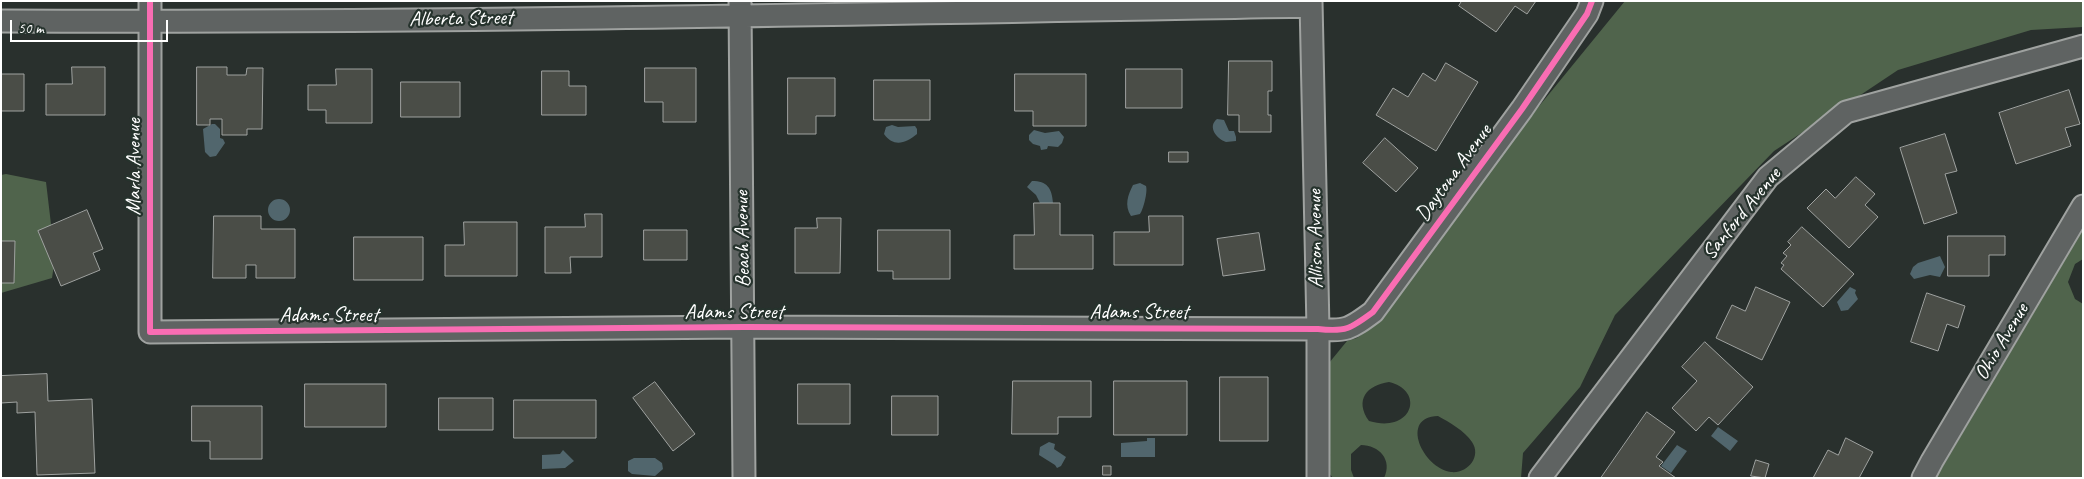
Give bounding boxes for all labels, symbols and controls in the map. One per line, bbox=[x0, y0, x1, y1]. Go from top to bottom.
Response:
street label: Alberta Street bbox=[409, 5, 513, 33]
scale bar bbox=[12, 10, 170, 42]
text: 50 m bbox=[18, 19, 44, 38]
street label: Marla Avenue bbox=[121, 118, 147, 216]
street label: Daytona Avenue bbox=[1410, 120, 1498, 226]
street label: Sanford Avenue bbox=[1697, 163, 1787, 265]
street label: Allison Avenue bbox=[1303, 189, 1329, 289]
street label: Beach Avenue bbox=[730, 191, 756, 287]
street label: Adams Street bbox=[685, 299, 783, 325]
street label: Adams Street bbox=[1090, 299, 1188, 325]
street label: Ohio Avenue bbox=[1969, 299, 2035, 385]
street label: Adams Street bbox=[280, 302, 378, 328]

